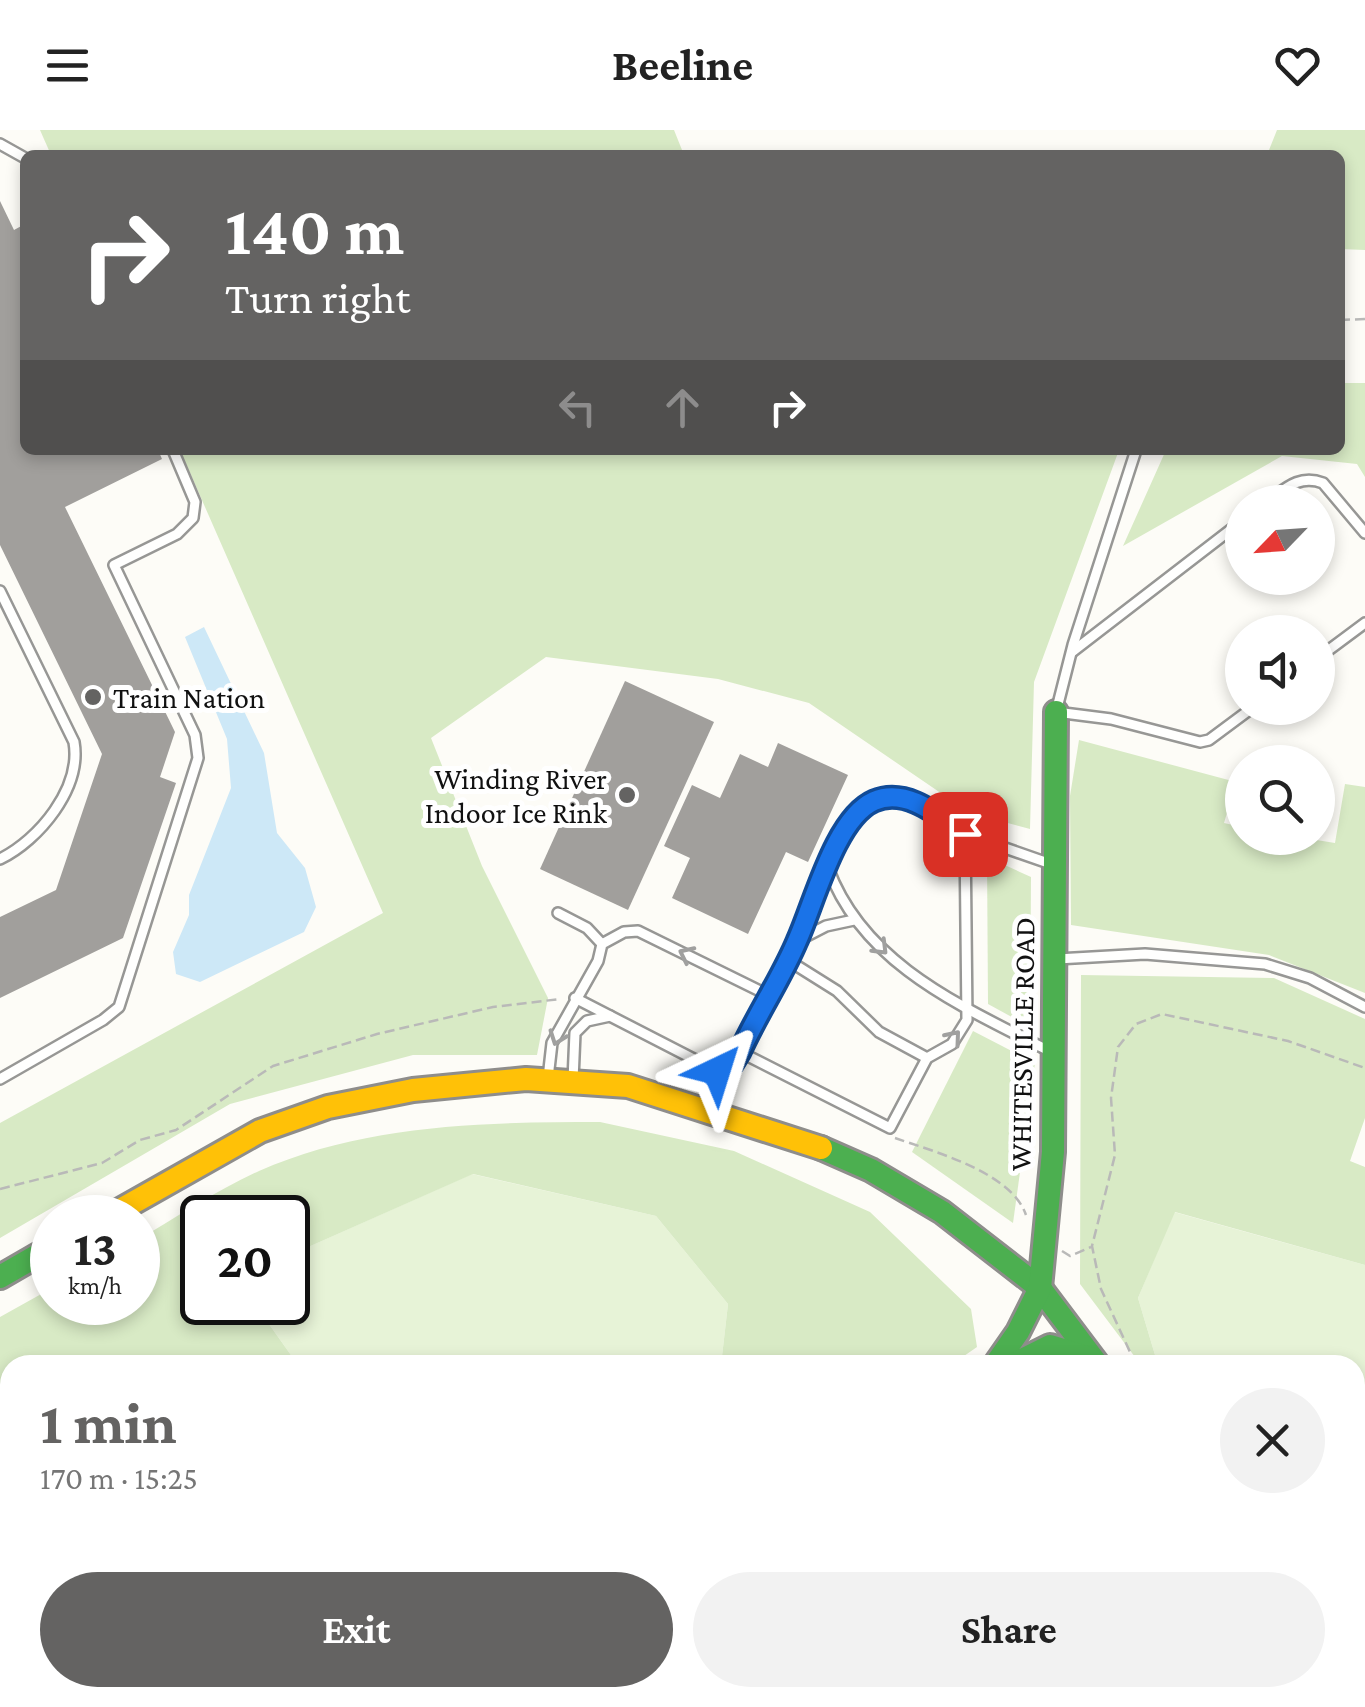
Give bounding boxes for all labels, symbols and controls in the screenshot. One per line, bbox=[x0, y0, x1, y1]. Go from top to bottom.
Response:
icon: menu bbox=[40, 38, 95, 93]
icon: heart bbox=[1270, 38, 1325, 93]
text: Beeline bbox=[612, 40, 753, 90]
icon: right bbox=[60, 190, 190, 320]
text: 140 m bbox=[225, 191, 404, 269]
text: Turn right bbox=[225, 273, 410, 323]
icon: left bbox=[550, 380, 605, 435]
icon: ahead bbox=[655, 380, 710, 435]
icon: right bbox=[760, 380, 815, 435]
north arrow bbox=[1225, 485, 1335, 595]
map controls bbox=[1225, 485, 1335, 855]
button: sound bbox=[1225, 615, 1335, 725]
place label: Train Nation bbox=[113, 681, 265, 714]
marker: Train Nation bbox=[82, 686, 104, 708]
button: search bbox=[1225, 745, 1335, 855]
place label: Winding River Indoor Ice Rink bbox=[425, 762, 608, 829]
marker: Winding River Indoor Ice Rink bbox=[616, 784, 638, 806]
pin bbox=[923, 792, 1008, 877]
icon: arrive bbox=[938, 807, 993, 862]
street label: WHITESVILLE ROAD bbox=[1003, 917, 1041, 1171]
one-way arrow bbox=[869, 937, 887, 955]
one-way arrow bbox=[678, 947, 696, 966]
position arrow bbox=[665, 1019, 769, 1123]
one-way arrow bbox=[549, 1028, 569, 1046]
one-way arrow bbox=[942, 1030, 959, 1048]
speed limit sign: 20 bbox=[180, 1195, 310, 1325]
text: 13 bbox=[73, 1220, 117, 1276]
text: km/h bbox=[68, 1272, 122, 1299]
button: close bbox=[1220, 1388, 1325, 1493]
text: 1 min bbox=[40, 1389, 177, 1456]
text: 170 m · 15:25 bbox=[40, 1460, 198, 1496]
button: Exit bbox=[40, 1572, 673, 1687]
button: Share bbox=[693, 1572, 1325, 1687]

